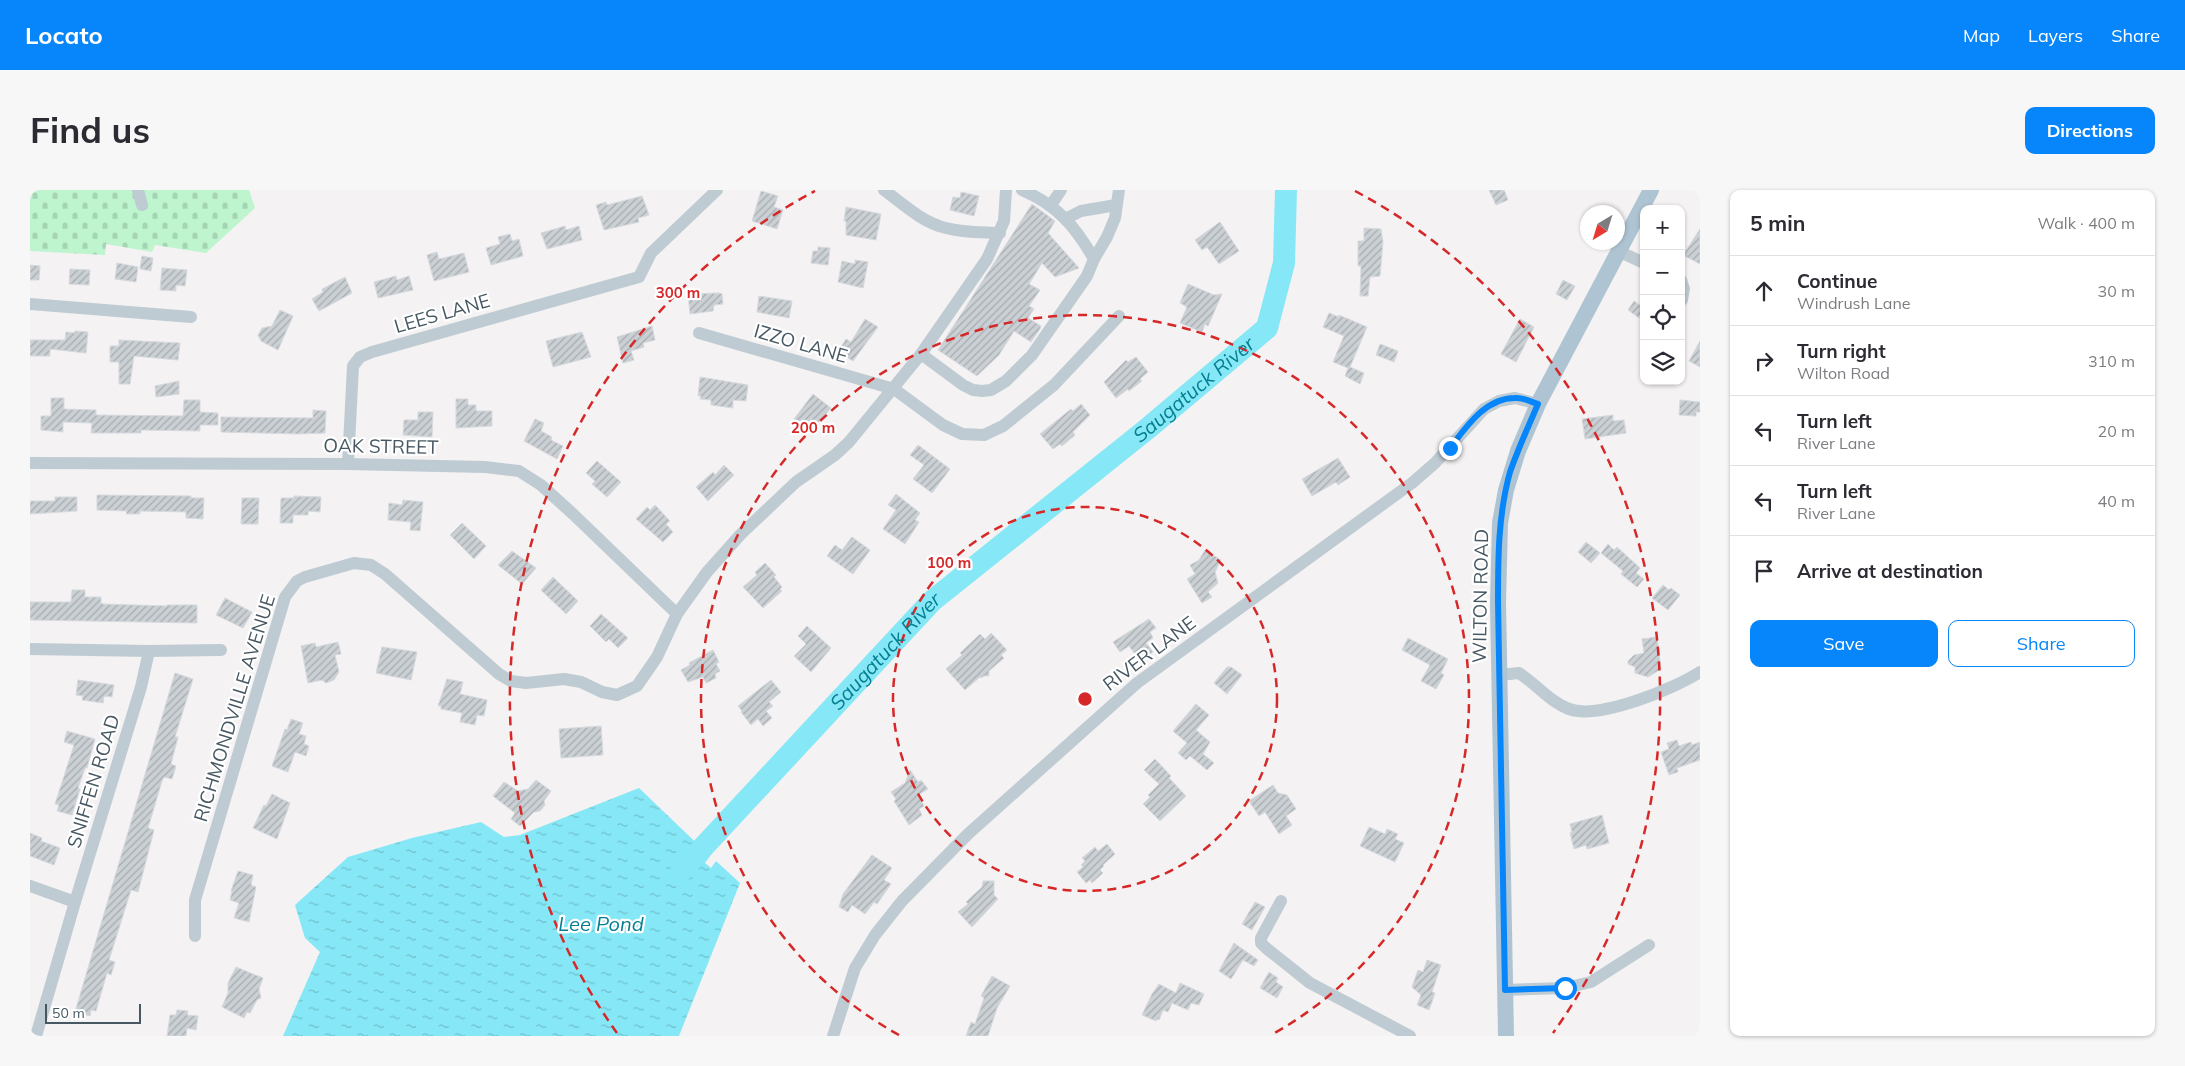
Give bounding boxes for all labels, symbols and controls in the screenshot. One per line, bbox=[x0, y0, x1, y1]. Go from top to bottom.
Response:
text: Locato bbox=[25, 20, 103, 50]
text: Map bbox=[1963, 24, 2000, 47]
text: Layers bbox=[2028, 24, 2083, 47]
text: Share bbox=[2111, 24, 2160, 47]
button: Directions bbox=[2025, 107, 2155, 154]
text: Find us bbox=[30, 108, 150, 152]
north arrow bbox=[1580, 205, 1625, 250]
map controls bbox=[1640, 205, 1685, 385]
button: + bbox=[1640, 205, 1685, 250]
text: 5 min bbox=[1750, 210, 1805, 236]
text: Walk · 400 m bbox=[2037, 213, 2135, 233]
button: − bbox=[1640, 250, 1685, 295]
text: Continue bbox=[1797, 269, 1877, 293]
icon: ahead bbox=[1750, 277, 1778, 305]
text: 30 m bbox=[2098, 281, 2135, 301]
text: 300 m bbox=[656, 283, 700, 302]
street label: LEES LANE bbox=[391, 288, 493, 338]
text: Windrush Lane bbox=[1797, 293, 1911, 313]
button: locate bbox=[1640, 295, 1685, 340]
street label: IZZO LANE bbox=[751, 318, 851, 368]
water label: Saugatuck River bbox=[1127, 331, 1260, 448]
text: Turn right bbox=[1797, 339, 1886, 363]
button: layers bbox=[1640, 340, 1685, 385]
icon: right bbox=[1750, 347, 1778, 375]
text: 310 m bbox=[2088, 351, 2135, 371]
text: Wilton Road bbox=[1797, 363, 1890, 383]
text: Turn left bbox=[1797, 409, 1872, 433]
icon: left bbox=[1750, 417, 1778, 445]
text: 200 m bbox=[791, 418, 835, 437]
text: 20 m bbox=[2098, 421, 2135, 441]
street label: OAK STREET bbox=[323, 433, 439, 459]
text: River Lane bbox=[1797, 433, 1875, 453]
route end bbox=[1439, 437, 1462, 460]
text: Turn left bbox=[1797, 479, 1872, 503]
icon: left bbox=[1750, 487, 1778, 515]
text: 40 m bbox=[2098, 491, 2135, 511]
text: River Lane bbox=[1797, 503, 1875, 523]
street label: WILTON ROAD bbox=[1467, 529, 1493, 663]
text: 100 m bbox=[927, 553, 971, 572]
icon: arrive bbox=[1750, 557, 1778, 585]
text: Arrive at destination bbox=[1797, 559, 1983, 583]
water label: Saugatuck River bbox=[824, 586, 946, 715]
street label: RICHMONDVILLE AVENUE bbox=[188, 592, 280, 824]
street label: RIVER LANE bbox=[1098, 610, 1200, 696]
button: Save bbox=[1750, 620, 1938, 667]
button: Share bbox=[1948, 620, 2135, 667]
centre of rings bbox=[1076, 690, 1094, 708]
street label: SNIFFEN ROAD bbox=[61, 711, 125, 851]
water label: Lee Pond bbox=[558, 911, 644, 936]
route start bbox=[1554, 977, 1577, 1000]
scale bar bbox=[45, 1001, 141, 1024]
text: 50 m bbox=[52, 1004, 85, 1022]

